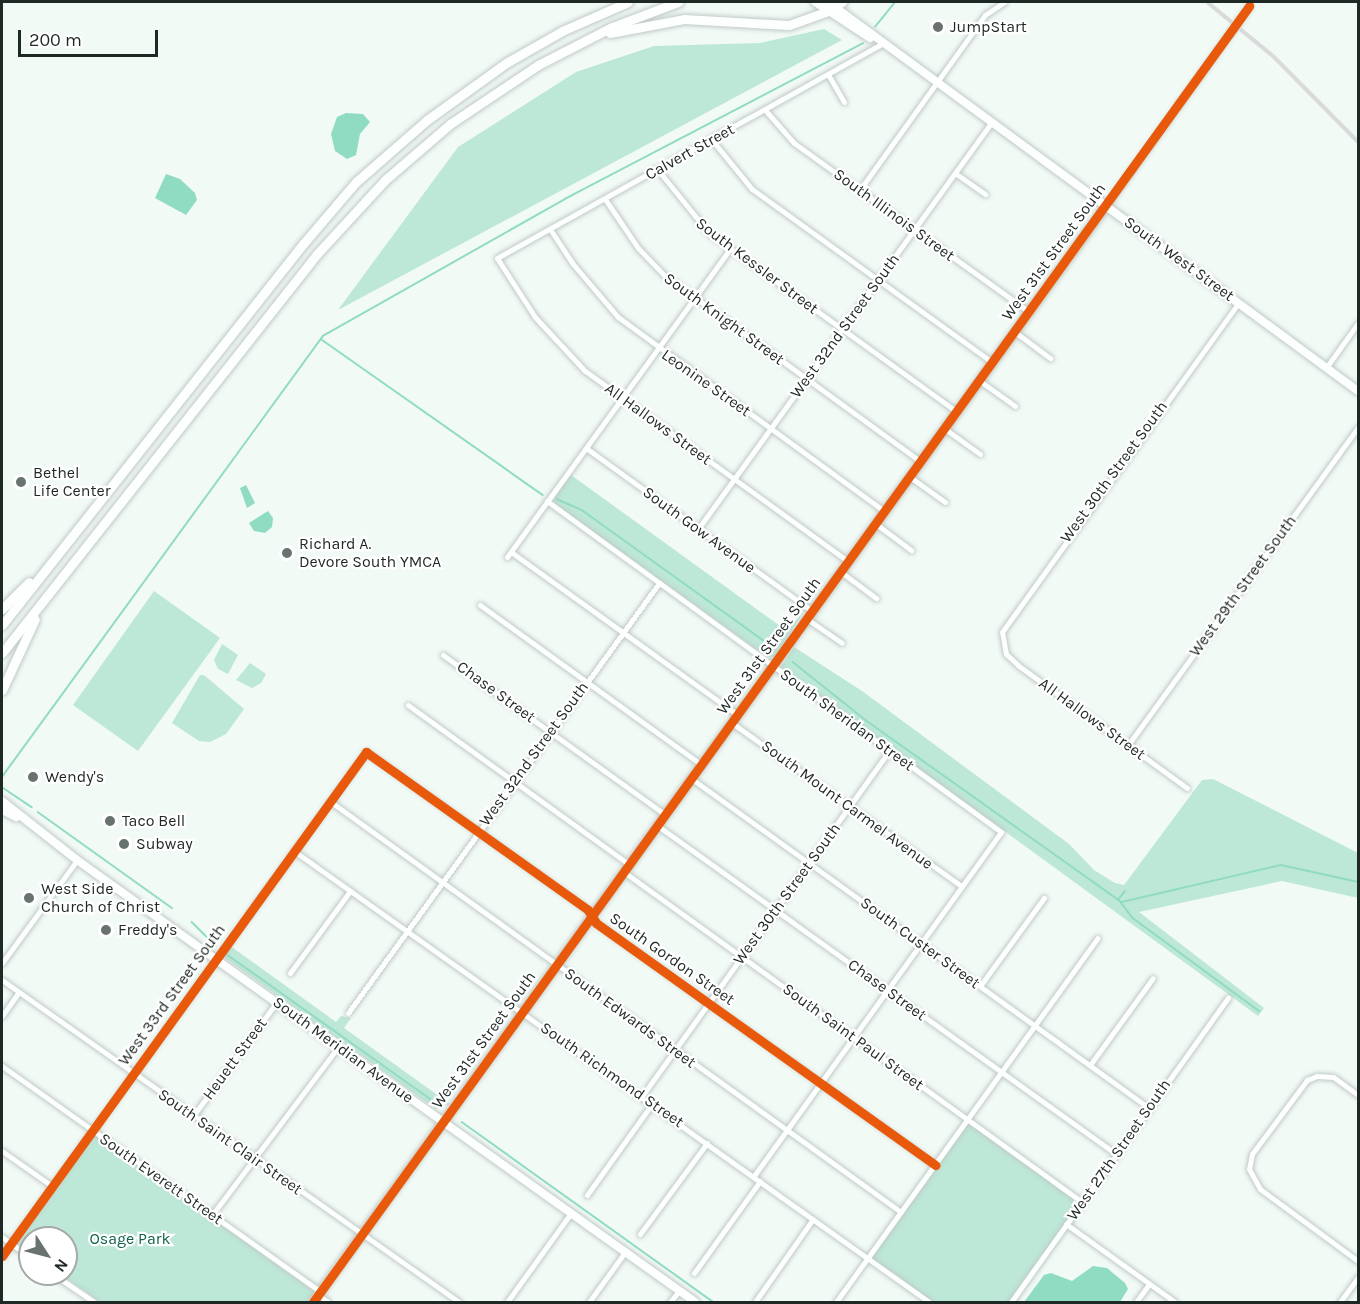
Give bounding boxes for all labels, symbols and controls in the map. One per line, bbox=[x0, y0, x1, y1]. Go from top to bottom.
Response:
place label: JumpStart bbox=[950, 17, 1027, 37]
scale bar bbox=[21, 18, 160, 56]
marker: JumpStart bbox=[931, 20, 945, 34]
text: 200 m bbox=[29, 29, 82, 51]
street label: Calvert Street bbox=[642, 120, 738, 184]
street label: South Illinois Street bbox=[830, 165, 958, 265]
street label: West 31st Street South bbox=[998, 180, 1110, 324]
street label: South West Street bbox=[1120, 213, 1238, 305]
street label: South Kessler Street bbox=[692, 214, 822, 318]
street label: West 32nd Street South bbox=[786, 250, 904, 402]
street label: South Knight Street bbox=[660, 269, 788, 369]
street label: Leonine Street bbox=[658, 345, 754, 421]
street label: All Hallows Street bbox=[601, 379, 715, 469]
street label: West 30th Street South bbox=[1056, 398, 1172, 546]
place label: Bethel Life Center bbox=[33, 463, 110, 501]
marker: Bethel Life Center bbox=[14, 475, 28, 489]
street label: South Gow Avenue bbox=[639, 483, 759, 577]
street label: West 29th Street South bbox=[1185, 512, 1301, 660]
place label: Richard A. Devore South YMCA bbox=[299, 534, 441, 572]
marker: Richard A. Devore South YMCA bbox=[280, 546, 294, 560]
street label: West 31st Street South bbox=[713, 574, 825, 718]
street label: Chase Street bbox=[453, 657, 539, 727]
street label: South Sheridan Street bbox=[776, 665, 918, 775]
street label: All Hallows Street bbox=[1035, 674, 1149, 764]
street label: West 32nd Street South bbox=[475, 678, 593, 830]
street label: South Mount Carmel Avenue bbox=[757, 736, 937, 874]
place label: Wendy's bbox=[45, 767, 104, 787]
marker: Wendy's bbox=[26, 770, 40, 784]
place label: Taco Bell bbox=[122, 811, 185, 831]
marker: Taco Bell bbox=[103, 814, 117, 828]
street label: West 30th Street South bbox=[729, 820, 845, 968]
place label: Subway bbox=[136, 834, 193, 854]
marker: Subway bbox=[117, 837, 131, 851]
place label: West Side Church of Christ bbox=[41, 879, 160, 917]
marker: West Side Church of Christ bbox=[22, 891, 36, 905]
street label: South Custer Street bbox=[856, 893, 984, 993]
street label: South Gordon Street bbox=[606, 909, 738, 1009]
place label: Freddy's bbox=[118, 920, 177, 940]
street label: West 33rd Street South bbox=[114, 921, 230, 1069]
marker: Freddy's bbox=[99, 923, 113, 937]
street label: Chase Street bbox=[844, 955, 930, 1025]
street label: South Edwards Street bbox=[561, 964, 699, 1072]
street label: West 31st Street South bbox=[428, 968, 540, 1112]
street label: South Saint Paul Street bbox=[779, 979, 927, 1095]
street label: South Meridian Avenue bbox=[269, 993, 417, 1107]
street label: Heuett Street bbox=[199, 1014, 271, 1104]
street label: South Richmond Street bbox=[537, 1018, 687, 1132]
street label: West 27th Street South bbox=[1063, 1076, 1175, 1224]
street label: South Saint Clair Street bbox=[154, 1085, 306, 1199]
street label: South Everett Street bbox=[95, 1129, 227, 1229]
north arrow bbox=[18, 1226, 78, 1286]
park label: Osage Park bbox=[89, 1229, 171, 1249]
text: N bbox=[50, 1255, 72, 1276]

